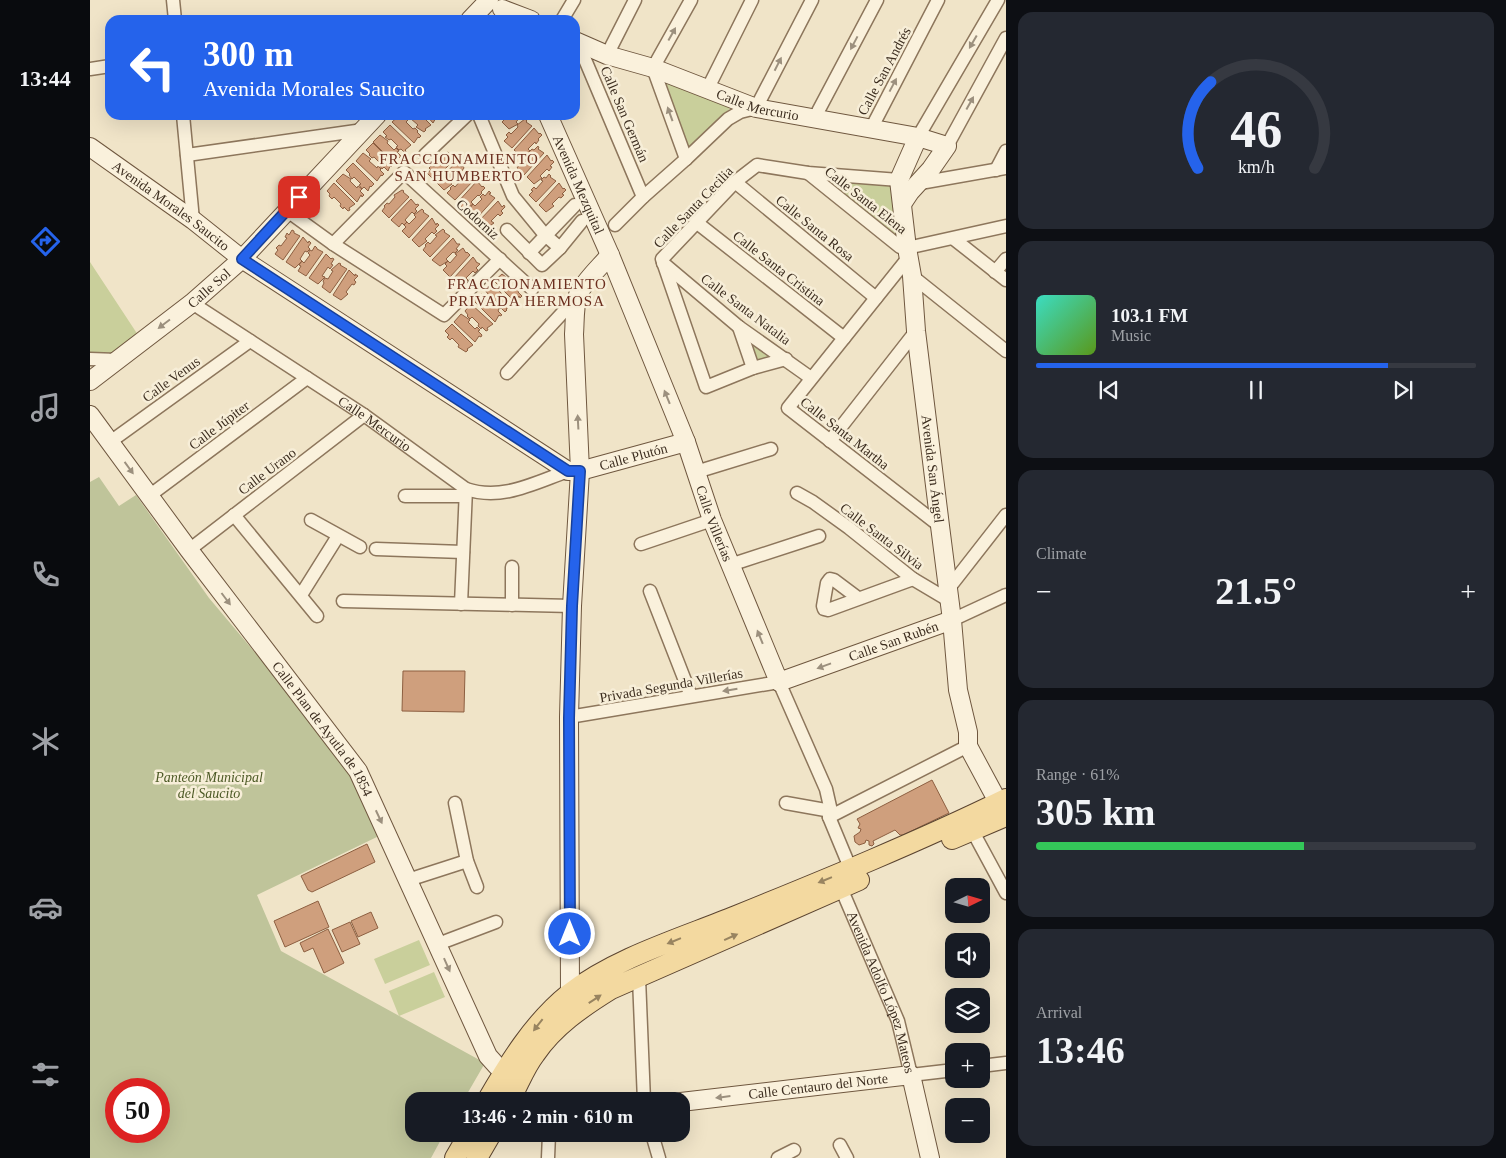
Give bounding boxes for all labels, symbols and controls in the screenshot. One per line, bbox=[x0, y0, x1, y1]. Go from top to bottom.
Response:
street label: Calle San Andrés bbox=[855, 25, 914, 118]
one-way arrow bbox=[668, 27, 676, 42]
icon: left bbox=[120, 35, 185, 100]
text: 300 m bbox=[203, 35, 293, 74]
one-way arrow bbox=[850, 36, 858, 50]
one-way arrow bbox=[969, 36, 978, 49]
one-way arrow bbox=[774, 57, 782, 72]
street label: Calle San Germán bbox=[598, 64, 651, 164]
text: 13:44 bbox=[19, 66, 71, 91]
text: Avenida Morales Saucito bbox=[203, 76, 425, 101]
one-way arrow bbox=[889, 78, 897, 93]
street label: Calle Mercurio bbox=[714, 86, 800, 124]
one-way arrow bbox=[966, 96, 975, 110]
text: 46 bbox=[1230, 101, 1282, 158]
one-way arrow bbox=[666, 106, 673, 121]
street label: Avenida Mezquital bbox=[550, 133, 607, 237]
district label: FRACCIONAMIENTO SAN HUMBERTO bbox=[379, 151, 539, 184]
text: km/h bbox=[1238, 157, 1274, 177]
street label: Avenida Morales Saucito bbox=[109, 158, 232, 254]
street label: Calle Santa Cecilia bbox=[651, 163, 737, 251]
street label: Calle Santa Elena bbox=[822, 164, 910, 237]
pin bbox=[278, 176, 320, 218]
icon: arrive bbox=[285, 183, 313, 211]
street label: Calle Santa Rosa bbox=[773, 192, 857, 265]
street label: Codorniz bbox=[453, 196, 502, 242]
icon: directions bbox=[28, 224, 63, 259]
street label: Calle Santa Cristina bbox=[730, 228, 828, 309]
street label: Calle Sol bbox=[185, 266, 234, 311]
street label: Calle Santa Natalia bbox=[698, 271, 794, 348]
district label: FRACCIONAMIENTO PRIVADA HERMOSA bbox=[447, 276, 607, 309]
text: 103.1 FM bbox=[1111, 305, 1188, 326]
one-way arrow bbox=[157, 319, 171, 329]
text: Music bbox=[1111, 327, 1151, 344]
street label: Calle Venus bbox=[140, 354, 203, 405]
icon: previous bbox=[1095, 376, 1123, 404]
icon: pause bbox=[1242, 376, 1270, 404]
icon: next bbox=[1389, 376, 1417, 404]
icon: music bbox=[28, 390, 63, 425]
one-way arrow bbox=[663, 390, 671, 404]
street label: Calle Mercurio bbox=[335, 393, 414, 455]
street label: Calle Santa Martha bbox=[797, 394, 893, 473]
street label: Calle Júpiter bbox=[186, 398, 252, 453]
one-way arrow bbox=[574, 414, 582, 430]
street label: Avenida San Ángel bbox=[918, 414, 947, 524]
street label: Calle Plutón bbox=[598, 440, 669, 473]
street label: Calle Urano bbox=[236, 445, 299, 498]
one-way arrow bbox=[124, 461, 134, 475]
street label: Calle Villerías bbox=[693, 483, 735, 564]
street label: Calle Santa Silvia bbox=[837, 500, 927, 573]
text: Climate bbox=[1036, 545, 1087, 562]
icon: phone bbox=[28, 557, 63, 592]
text: 21.5° bbox=[1215, 570, 1297, 612]
text: − bbox=[1036, 576, 1052, 607]
text: + bbox=[1460, 576, 1476, 607]
one-way arrow bbox=[220, 592, 231, 605]
street label: Calle San Rubén bbox=[847, 619, 940, 664]
one-way arrow bbox=[756, 629, 764, 644]
street label: Calle Plan de Ayutla de 1854 bbox=[269, 659, 375, 799]
one-way arrow bbox=[816, 662, 831, 670]
street label: Privada Segunda Villerías bbox=[598, 666, 744, 705]
one-way arrow bbox=[722, 686, 738, 694]
icon: climate bbox=[28, 724, 63, 759]
text: Range · 61% bbox=[1036, 766, 1120, 783]
park label: Panteón Municipal del Saucito bbox=[154, 770, 263, 801]
text: 305 km bbox=[1036, 791, 1155, 833]
one-way arrow bbox=[375, 810, 383, 824]
one-way arrow bbox=[817, 876, 832, 884]
north arrow bbox=[945, 878, 990, 922]
map controls bbox=[945, 878, 990, 1143]
icon: car bbox=[28, 890, 63, 925]
position arrow bbox=[543, 907, 595, 959]
street label: Avenida Adolfo López Mateos bbox=[844, 909, 917, 1075]
one-way arrow bbox=[724, 932, 738, 940]
button: sound bbox=[945, 933, 990, 978]
one-way arrow bbox=[666, 937, 681, 945]
one-way arrow bbox=[443, 958, 451, 972]
button: layers bbox=[945, 988, 990, 1033]
one-way arrow bbox=[589, 994, 602, 1003]
text: Arrival bbox=[1036, 1004, 1082, 1021]
one-way arrow bbox=[533, 1018, 543, 1032]
text: 13:46 bbox=[1036, 1029, 1125, 1071]
button: + bbox=[945, 1043, 990, 1088]
icon: filters bbox=[28, 1057, 63, 1092]
street label: Calle Centauro del Norte bbox=[748, 1071, 889, 1102]
speed limit sign: 50 bbox=[105, 1078, 170, 1143]
one-way arrow bbox=[715, 1093, 731, 1101]
button: − bbox=[945, 1098, 990, 1143]
text: 13:46 · 2 min · 610 m bbox=[462, 1106, 633, 1127]

